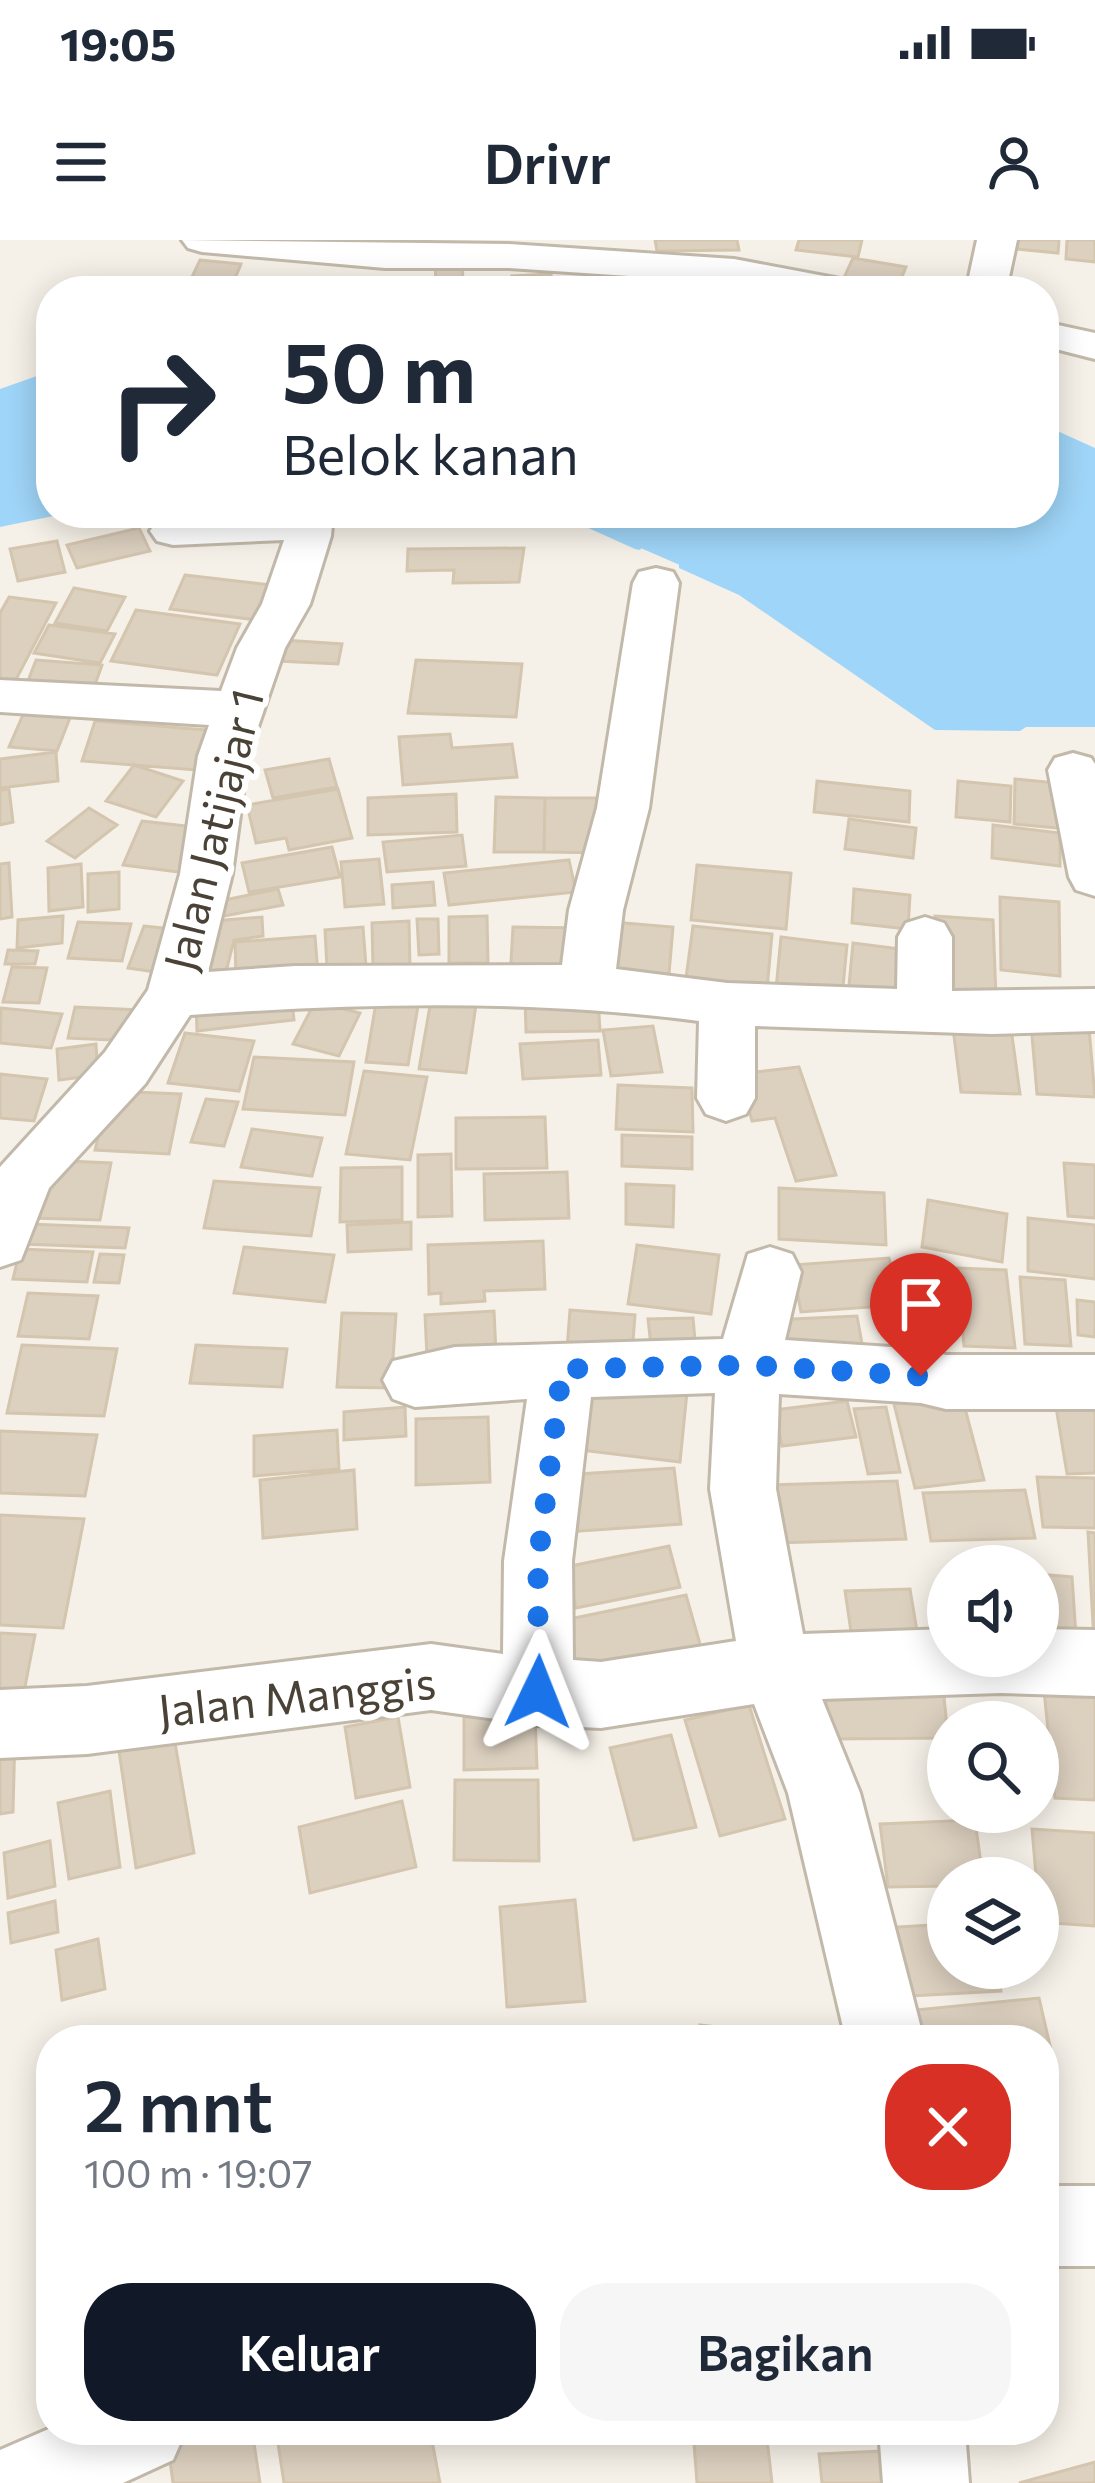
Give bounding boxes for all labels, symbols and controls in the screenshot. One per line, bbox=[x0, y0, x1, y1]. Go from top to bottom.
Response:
text: 19:05 bbox=[60, 15, 176, 70]
icon: menu bbox=[48, 129, 114, 195]
text: Drivr bbox=[484, 129, 611, 195]
icon: person bbox=[981, 129, 1047, 195]
text: 50 m bbox=[282, 318, 476, 420]
icon: right bbox=[84, 324, 240, 480]
text: Belok kanan bbox=[282, 420, 579, 486]
street label: Jalan Jatijajar 1 bbox=[150, 683, 273, 976]
pin bbox=[870, 1253, 972, 1376]
icon: arrive bbox=[888, 1271, 954, 1337]
map controls bbox=[927, 1545, 1059, 1989]
button: sound bbox=[927, 1545, 1059, 1677]
position arrow bbox=[475, 1629, 601, 1755]
street label: Jalan Manggis bbox=[155, 1653, 438, 1736]
button: search bbox=[927, 1701, 1059, 1833]
button: layers bbox=[927, 1857, 1059, 1989]
text: 2 mnt bbox=[84, 2059, 273, 2147]
button: close bbox=[885, 2064, 1011, 2190]
text: 100 m · 19:07 bbox=[84, 2148, 313, 2196]
button: Keluar bbox=[84, 2283, 536, 2421]
button: Bagikan bbox=[560, 2283, 1011, 2421]

